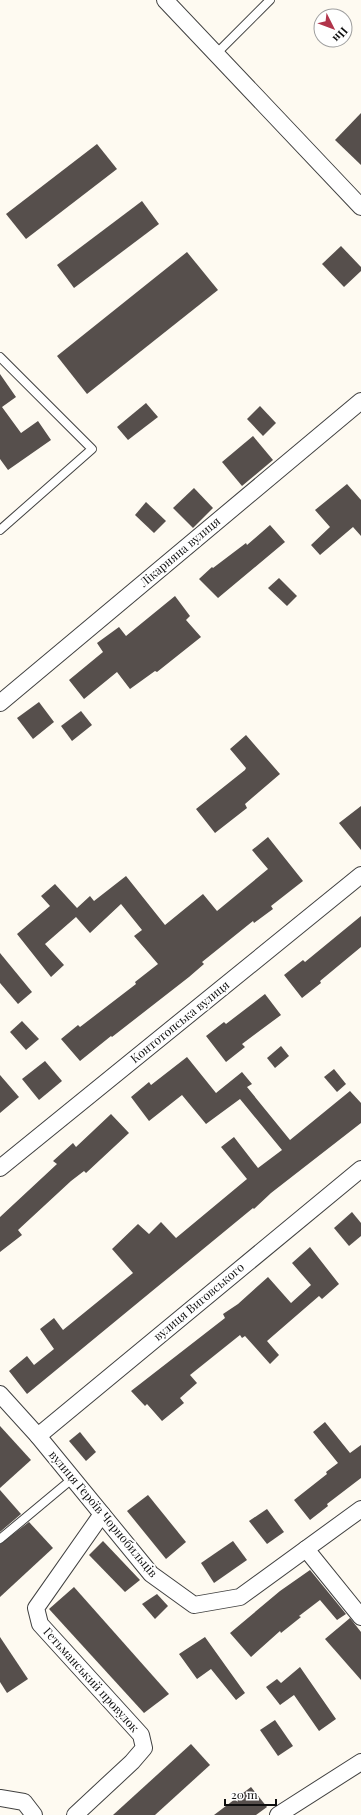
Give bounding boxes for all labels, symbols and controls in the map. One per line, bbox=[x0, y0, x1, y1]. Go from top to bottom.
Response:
north arrow bbox=[313, 8, 353, 48]
text: Пн bbox=[330, 24, 352, 46]
street label: Лікарняна вулиця bbox=[135, 512, 224, 590]
street label: Контотопська вулиця bbox=[127, 976, 233, 1066]
street label: вулиця Виговського bbox=[150, 1258, 247, 1344]
street label: вулиця Героїв Чорнобильців bbox=[46, 1447, 162, 1580]
street label: Гетьманський провулок bbox=[40, 1624, 143, 1735]
scale bar bbox=[225, 1781, 276, 1807]
text: 20 m bbox=[231, 1786, 258, 1802]

